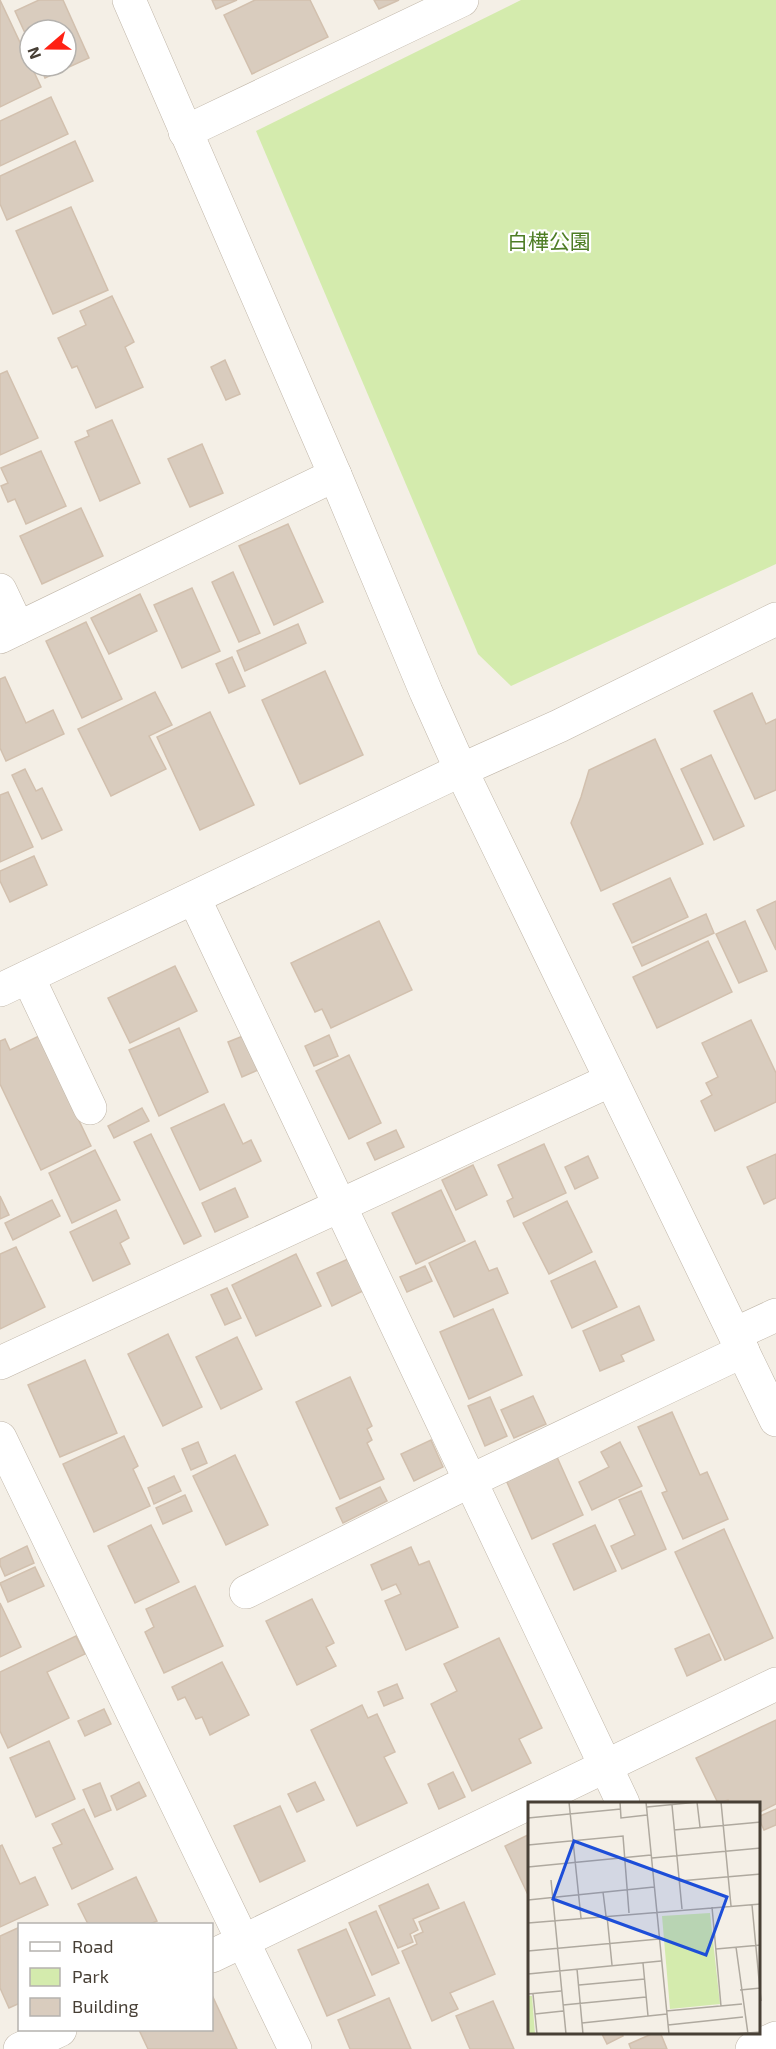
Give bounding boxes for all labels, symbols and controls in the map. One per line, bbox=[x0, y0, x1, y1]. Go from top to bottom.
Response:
north arrow bbox=[18, 18, 78, 78]
text: N bbox=[23, 45, 44, 62]
park label: 白樺公園 bbox=[507, 228, 591, 253]
inset map bbox=[528, 1802, 761, 2034]
legend bbox=[18, 1923, 213, 2031]
text: Road bbox=[72, 1935, 113, 1957]
text: Park bbox=[72, 1965, 109, 1987]
text: Building bbox=[72, 1995, 139, 2017]

